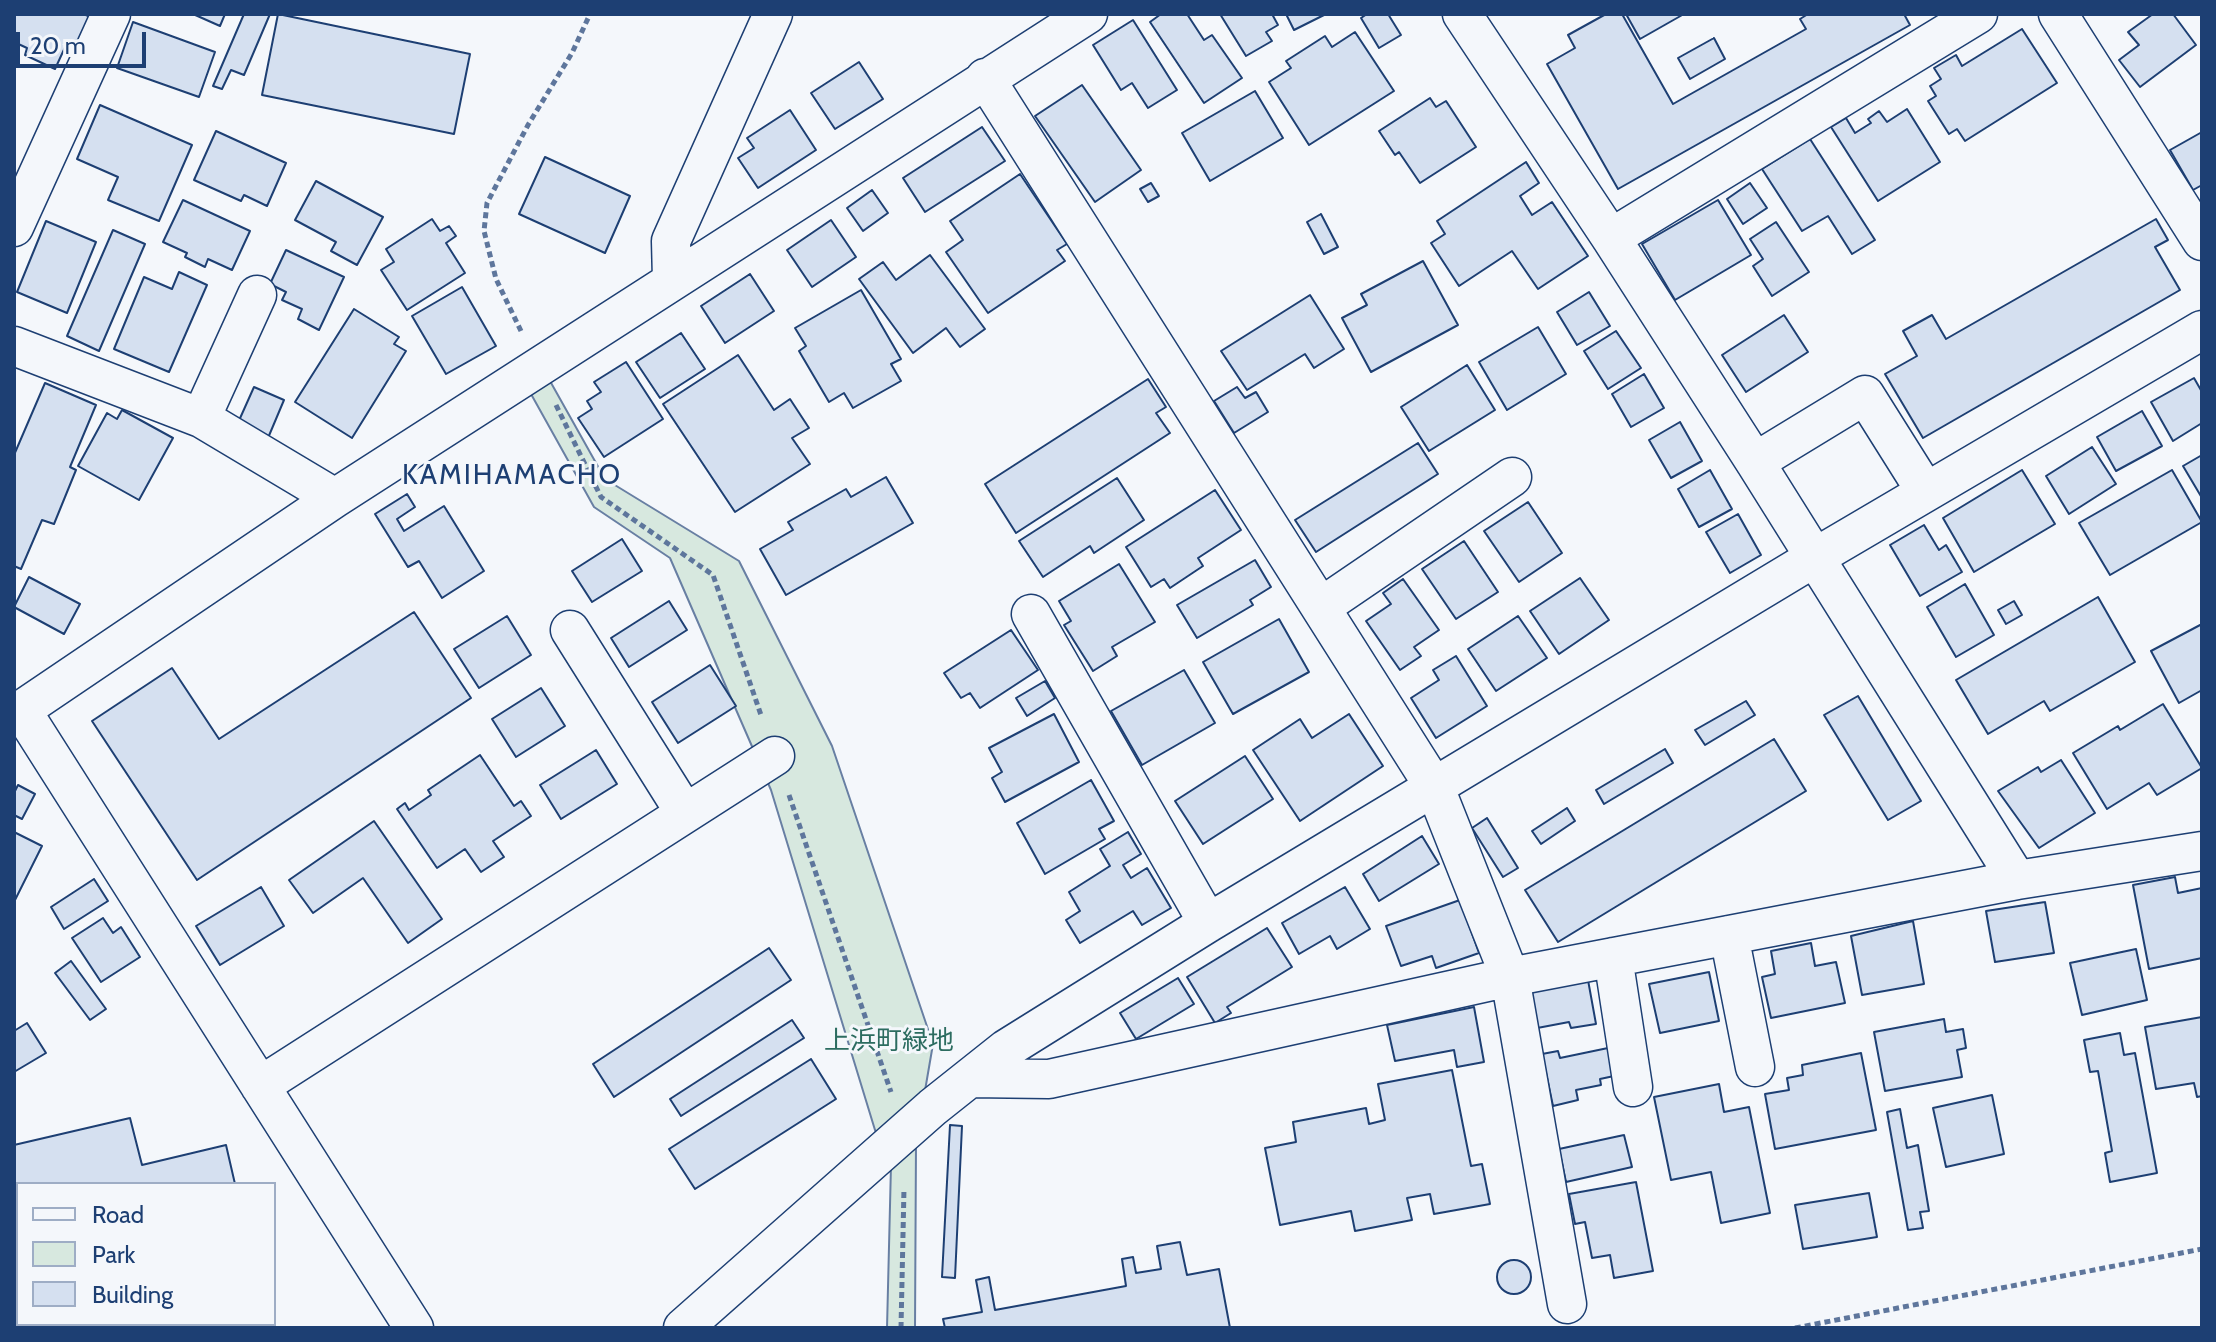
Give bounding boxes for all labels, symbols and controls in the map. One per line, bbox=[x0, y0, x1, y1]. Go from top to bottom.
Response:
scale bar bbox=[20, 16, 150, 66]
text: 20 m bbox=[30, 31, 86, 60]
district label: KAMIHAMACHO bbox=[402, 459, 622, 493]
park label: 上浜町緑地 bbox=[824, 1025, 954, 1057]
legend bbox=[16, 1182, 276, 1326]
text: Road bbox=[92, 1200, 144, 1229]
text: Park bbox=[92, 1240, 135, 1269]
text: Building bbox=[92, 1280, 173, 1309]

